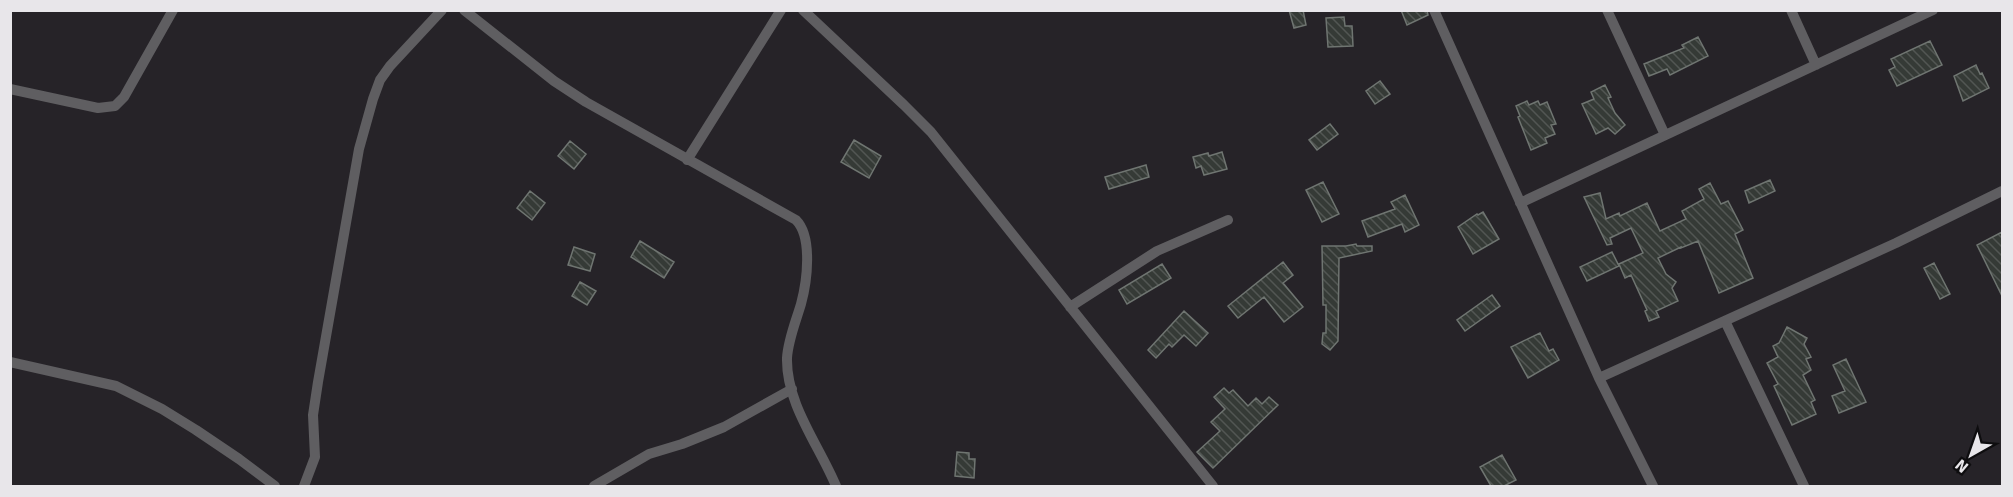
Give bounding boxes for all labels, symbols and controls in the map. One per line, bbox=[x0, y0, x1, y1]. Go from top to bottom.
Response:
north arrow bbox=[1941, 425, 2001, 485]
text: N bbox=[1951, 454, 1973, 477]

